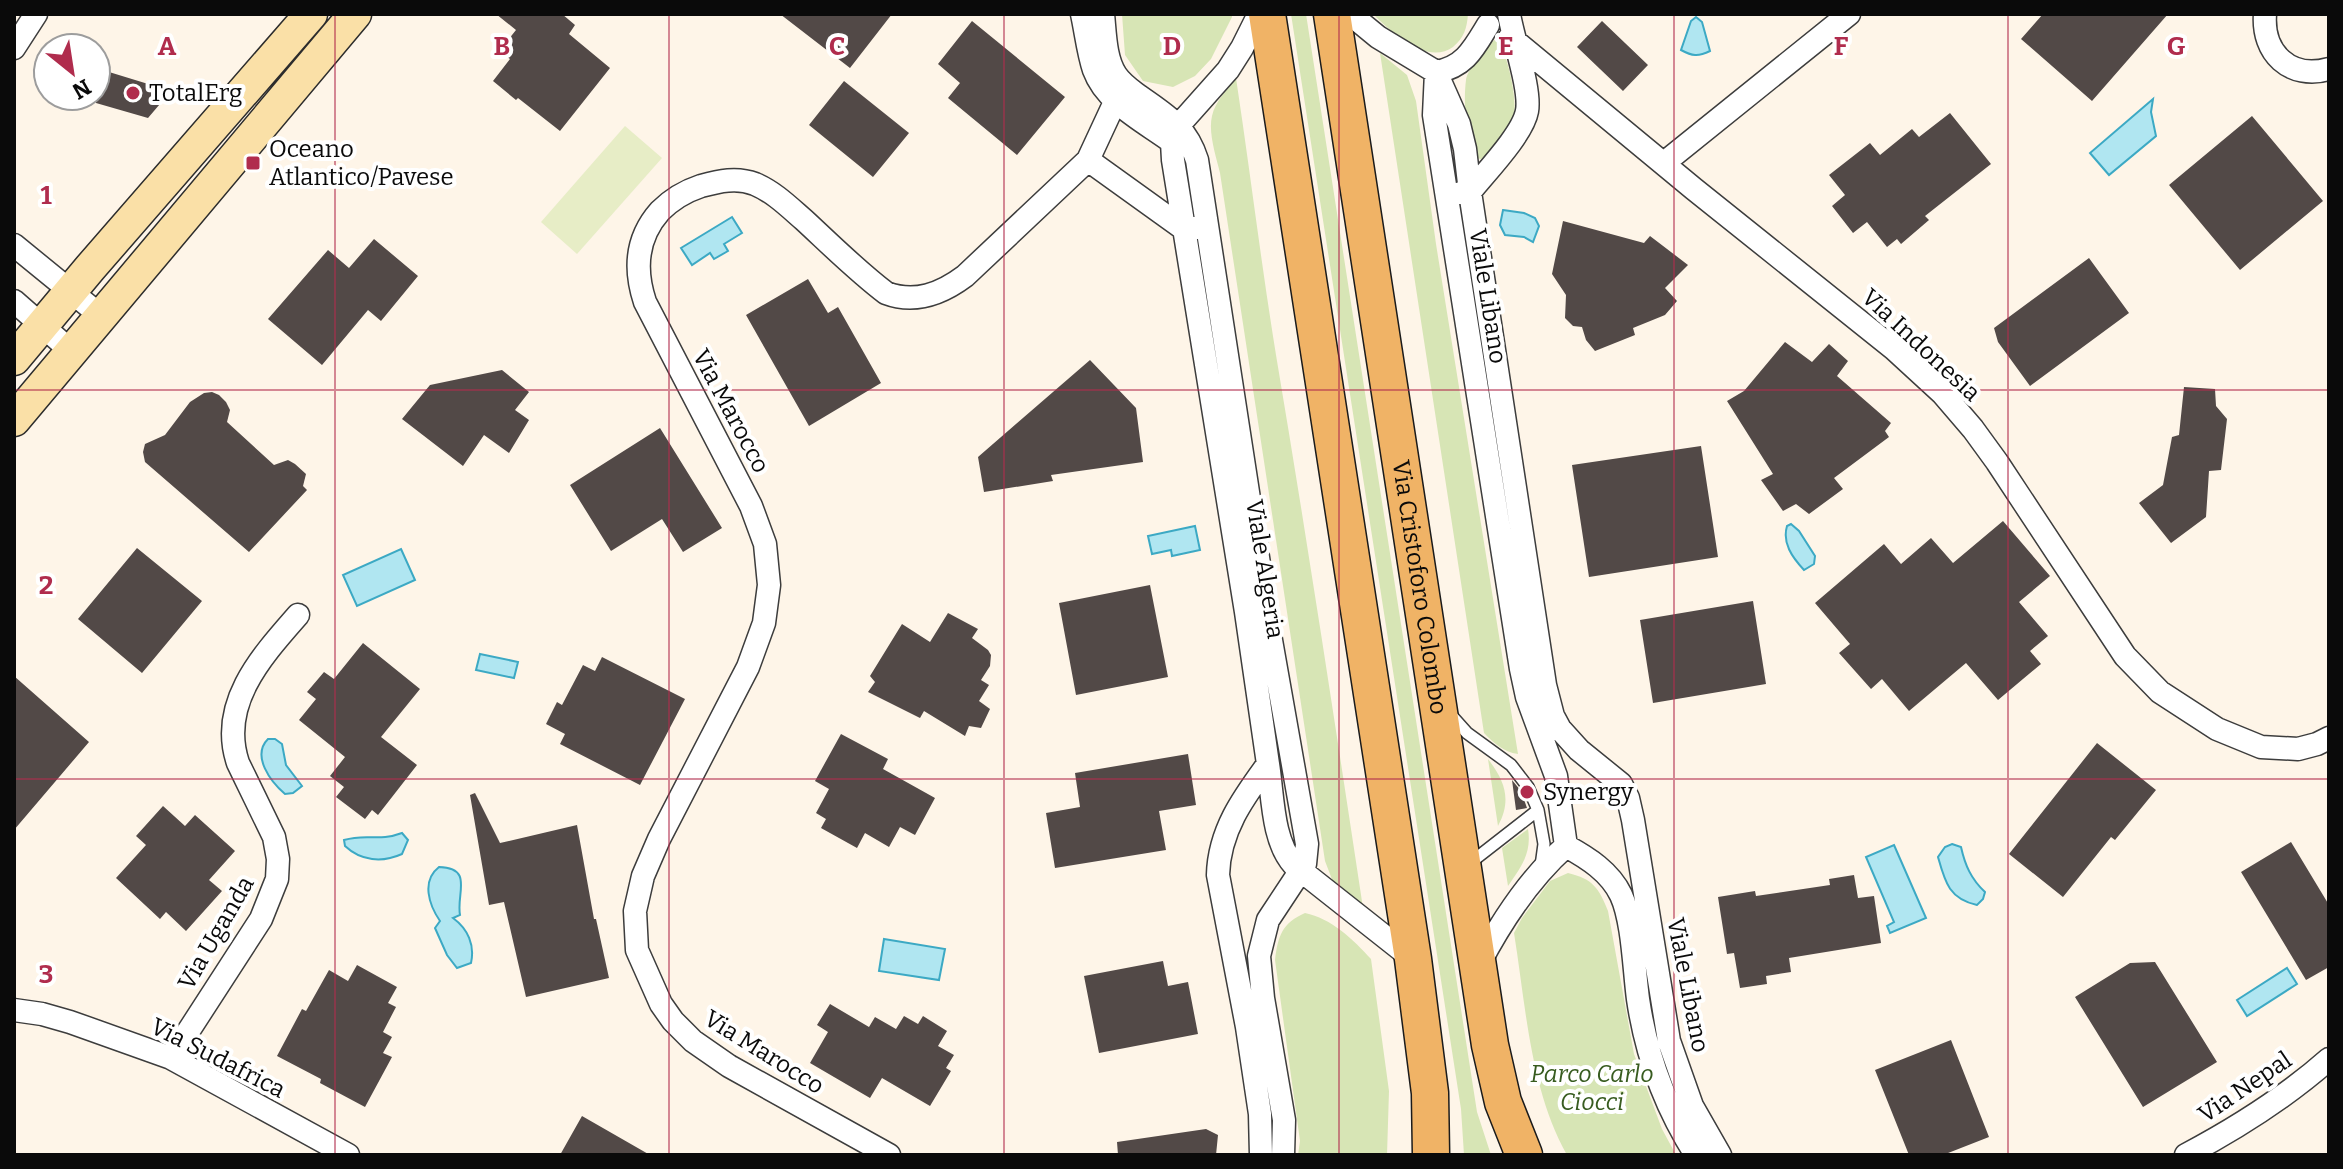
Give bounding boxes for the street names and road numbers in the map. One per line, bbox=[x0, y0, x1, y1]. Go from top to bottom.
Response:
street label: Viale Libano bbox=[1464, 226, 1512, 366]
street label: Via Indonesia bbox=[1856, 283, 1986, 407]
street label: Via Marocco bbox=[687, 344, 775, 478]
street label: Via Cristoforo Colombo bbox=[1387, 458, 1453, 716]
street label: Viale Algeria bbox=[1240, 497, 1290, 641]
street label: Via Uganda bbox=[172, 871, 260, 995]
street label: Viale Libano bbox=[1661, 915, 1715, 1055]
street label: Via Marocco bbox=[699, 1004, 829, 1100]
street label: Via Sudafrica bbox=[146, 1012, 290, 1104]
street label: Via Nepal bbox=[2193, 1046, 2297, 1128]

